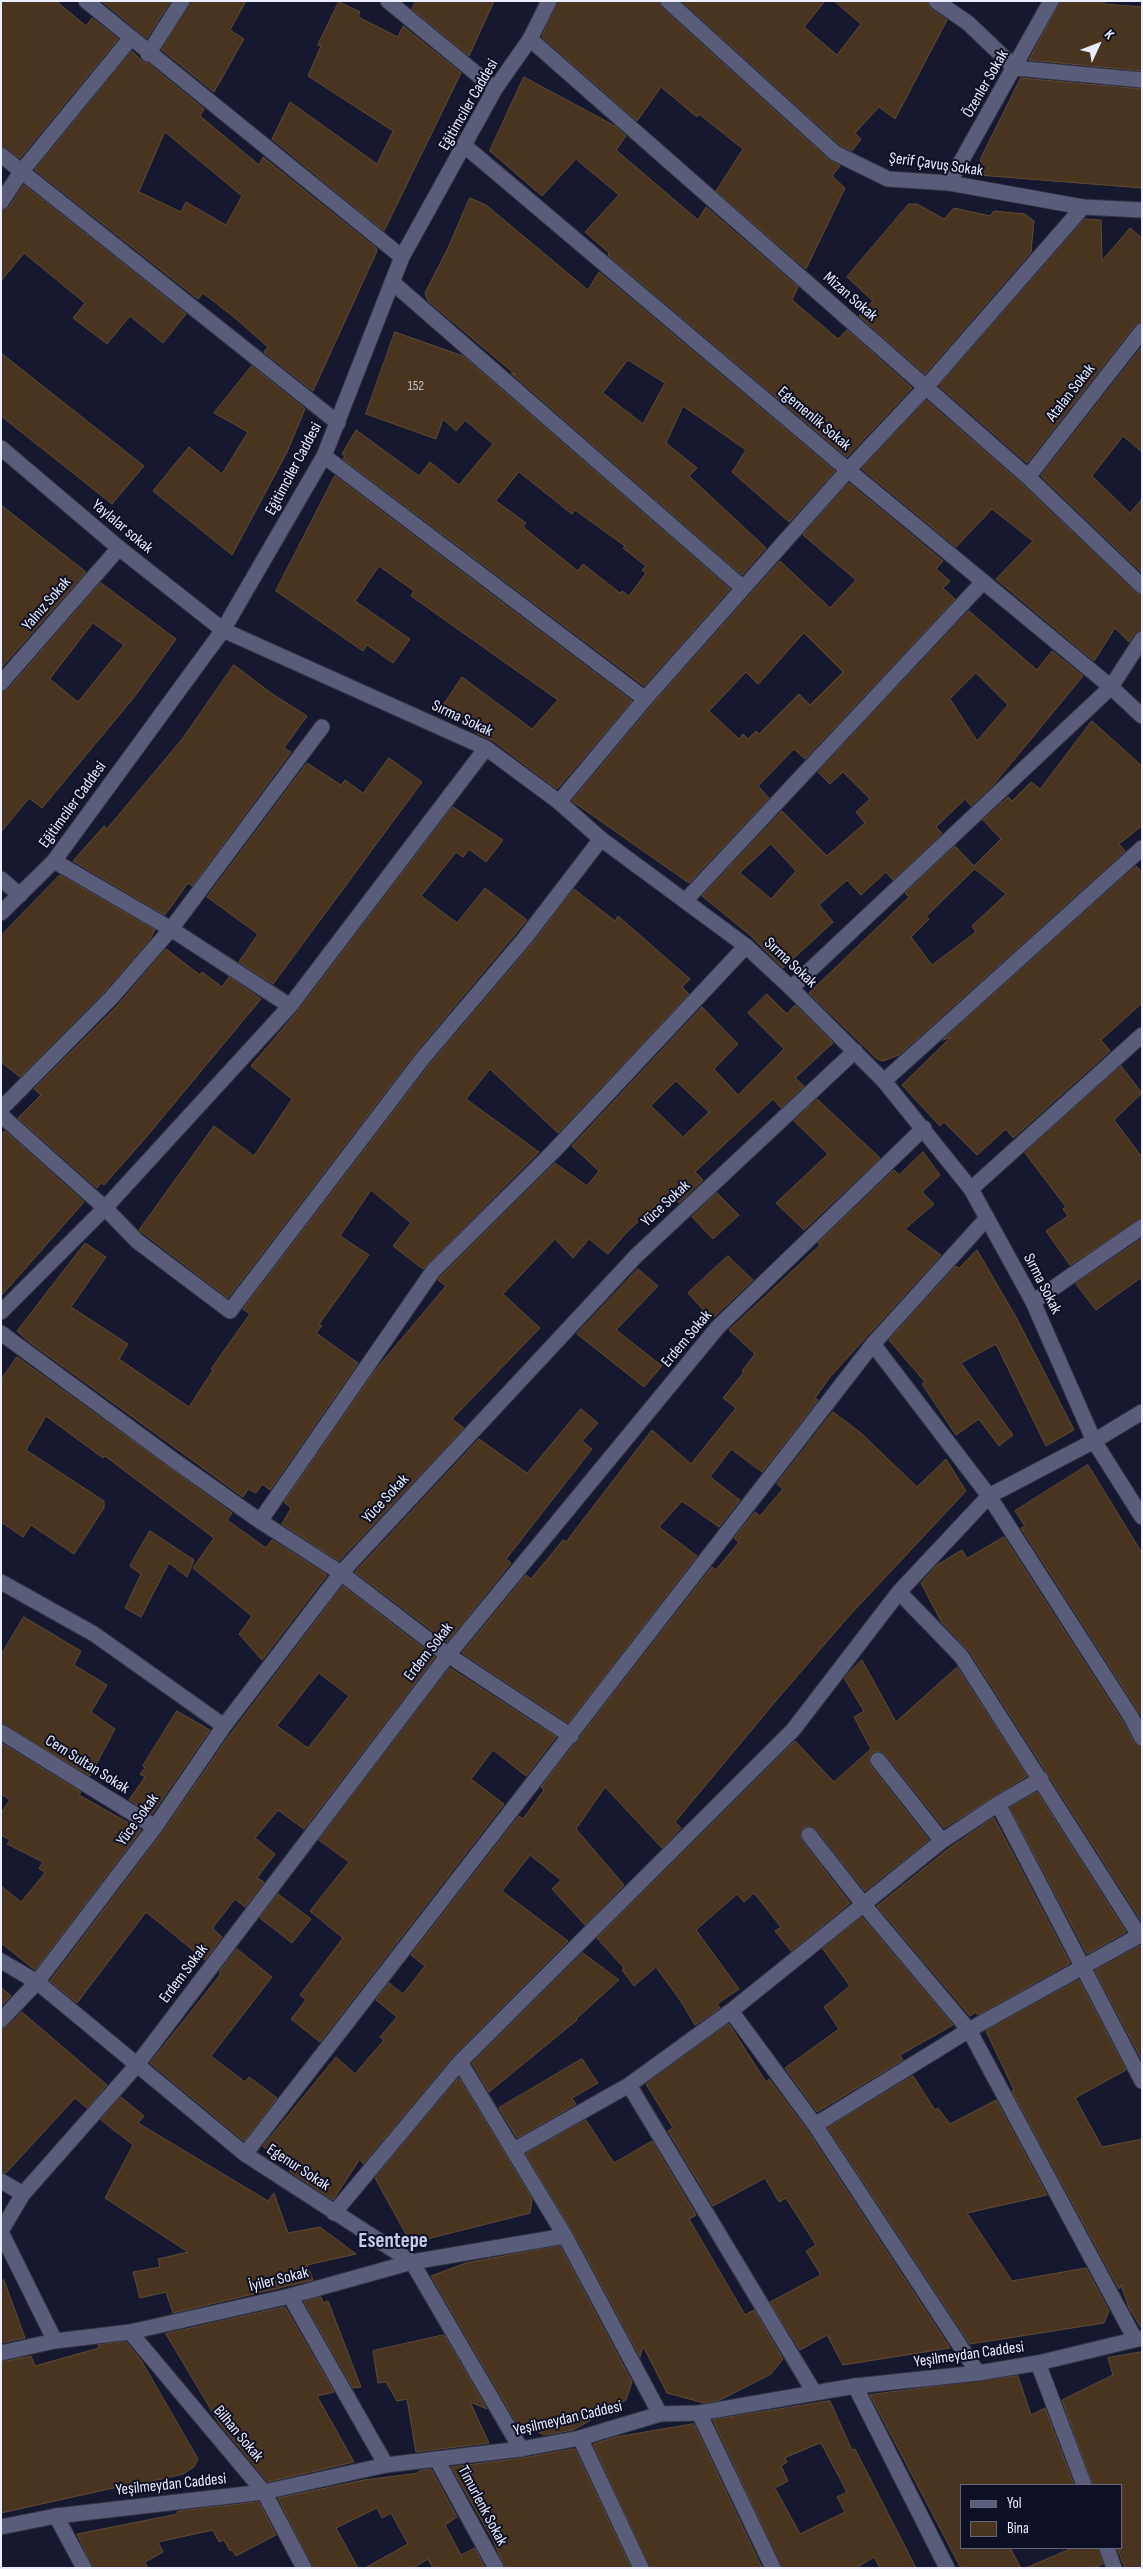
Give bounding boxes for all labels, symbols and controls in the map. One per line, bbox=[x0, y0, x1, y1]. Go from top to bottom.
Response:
north arrow bbox=[1073, 20, 1123, 70]
text: K bbox=[1101, 26, 1118, 43]
street label: Özenler Sokak bbox=[959, 47, 1013, 121]
street label: Eğitimciler Caddesi bbox=[435, 56, 503, 154]
street label: Şerif Çavuş Sokak bbox=[888, 149, 984, 181]
street label: Mizan Sokak bbox=[819, 268, 881, 326]
street label: Atalan Sokak bbox=[1042, 360, 1100, 426]
house number: 152 bbox=[408, 378, 424, 394]
street label: Egemenlik Sokak bbox=[773, 383, 855, 455]
street label: Eğitimciler Caddesi bbox=[262, 419, 326, 519]
street label: Yaylalar sokak bbox=[87, 496, 157, 558]
street label: Yalnız Sokak bbox=[18, 573, 76, 635]
street label: Sırma Sokak bbox=[428, 697, 496, 741]
street label: Eğitimciler Caddesi bbox=[35, 758, 111, 852]
street label: Sırma Sokak bbox=[760, 934, 820, 992]
street label: Yüce Sokak bbox=[638, 1177, 694, 1231]
street label: Sırma Sokak bbox=[1019, 1251, 1065, 1317]
street label: Erdem Sokak bbox=[658, 1307, 716, 1371]
street label: Yüce Sokak bbox=[359, 1471, 413, 1527]
street label: Erdem Sokak bbox=[400, 1619, 458, 1685]
street label: Cem Sultan Sokak bbox=[41, 1732, 133, 1798]
street label: Yüce Sokak bbox=[113, 1790, 163, 1850]
street label: Erdem Sokak bbox=[156, 1941, 212, 2007]
street label: Egenur Sokak bbox=[263, 2140, 333, 2196]
district label: Esentepe bbox=[358, 2229, 428, 2255]
street label: İyiler Sokak bbox=[247, 2263, 311, 2297]
street label: Yeşilmeydan Caddesi bbox=[913, 2338, 1025, 2372]
street label: Yeşilmeydan Caddesi bbox=[512, 2397, 624, 2441]
street label: Bilhan Sokak bbox=[209, 2402, 267, 2466]
street label: Timurlenk Sokak bbox=[453, 2463, 511, 2549]
street label: Yeşilmeydan Caddesi bbox=[115, 2470, 227, 2500]
legend bbox=[960, 2484, 1123, 2549]
text: Yol bbox=[1007, 2494, 1022, 2513]
text: Bina bbox=[1007, 2519, 1029, 2538]

